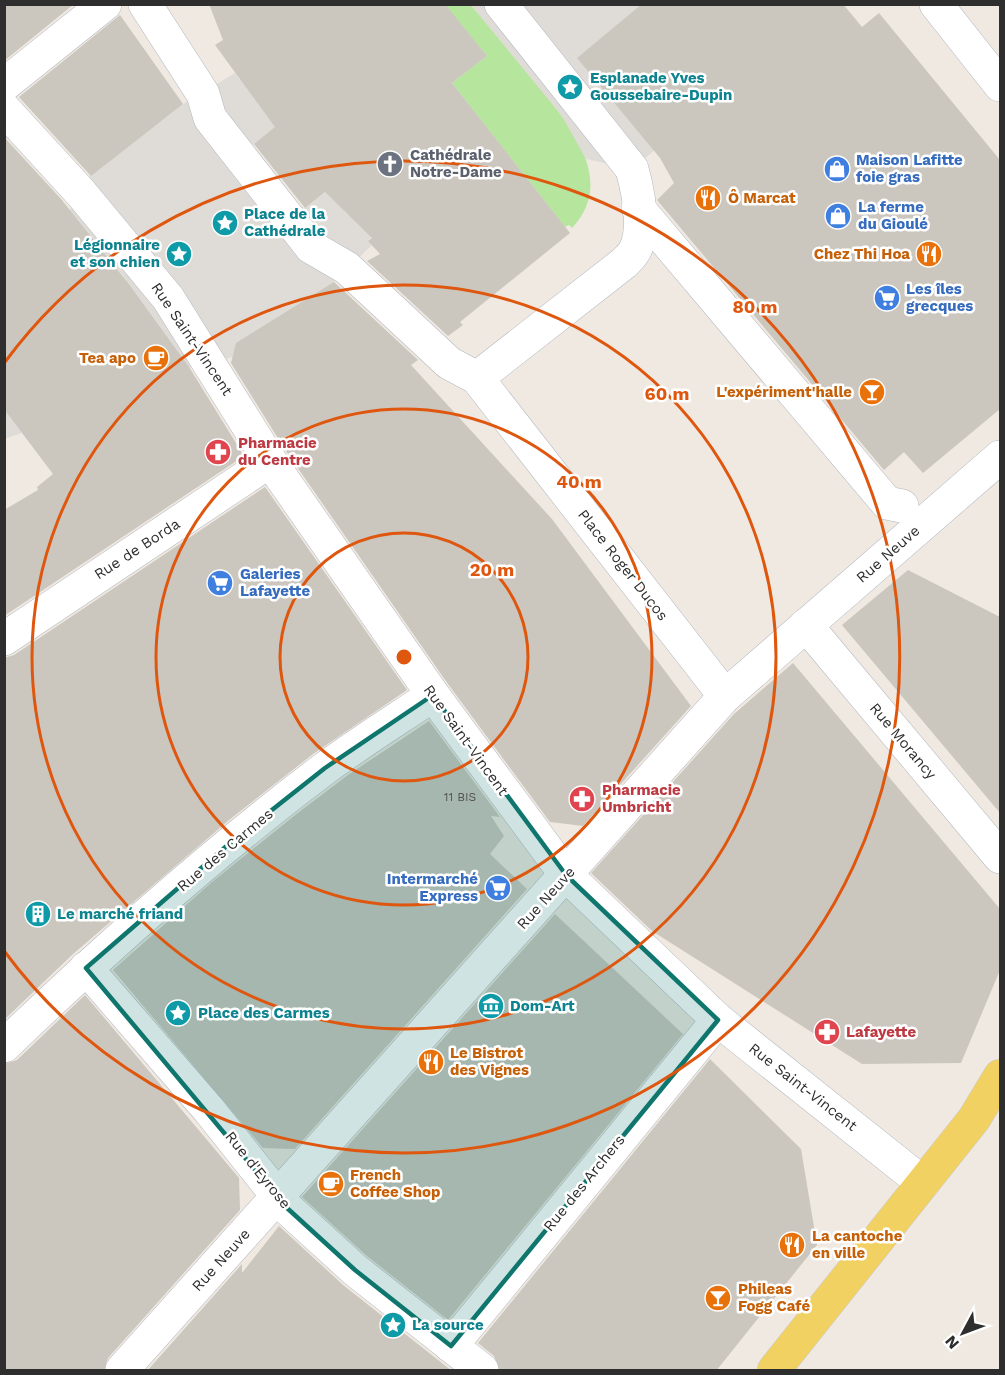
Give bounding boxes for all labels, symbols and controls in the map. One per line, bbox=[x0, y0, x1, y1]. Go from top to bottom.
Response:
place label: Esplanade Yves Goussebaire-Dupin bbox=[590, 69, 732, 104]
place icon: Esplanade Yves Goussebaire-Dupin bbox=[555, 72, 585, 102]
place label: Cathédrale Notre-Dame bbox=[410, 146, 502, 181]
church icon: Cathédrale Notre-Dame bbox=[375, 149, 405, 179]
place label: Maison Lafitte foie gras bbox=[856, 151, 963, 186]
shop icon: Maison Lafitte foie gras bbox=[822, 154, 852, 184]
restaurant icon: Ô Marcat bbox=[693, 183, 723, 213]
place label: Ô Marcat bbox=[728, 189, 796, 207]
place label: La ferme du Gioulé bbox=[858, 198, 928, 233]
shop icon: La ferme du Gioulé bbox=[823, 201, 853, 231]
place label: Place de la Cathédrale bbox=[244, 205, 326, 240]
place icon: Place de la Cathédrale bbox=[210, 208, 240, 238]
place label: Légionnaire et son chien bbox=[70, 236, 160, 271]
place icon: Légionnaire et son chien bbox=[164, 239, 194, 269]
restaurant icon: Chez Thi Hoa bbox=[914, 239, 944, 269]
place label: Chez Thi Hoa bbox=[814, 245, 910, 263]
street label: Rue Saint-Vincent bbox=[148, 279, 237, 400]
place label: Les îles grecques bbox=[906, 280, 973, 315]
supermarket icon: Les îles grecques bbox=[872, 283, 902, 313]
text: 80 m bbox=[733, 296, 777, 317]
cafe icon: Tea apo bbox=[141, 343, 171, 373]
place label: Tea apo bbox=[79, 349, 136, 367]
bar icon: L'expériment'halle bbox=[857, 377, 887, 407]
text: 60 m bbox=[645, 383, 689, 404]
place label: L'expériment'halle bbox=[716, 383, 852, 401]
place label: Pharmacie du Centre bbox=[238, 434, 317, 469]
pharmacy icon: Pharmacie du Centre bbox=[203, 437, 233, 467]
text: 40 m bbox=[556, 471, 602, 492]
street label: Place Roger Ducos bbox=[574, 506, 672, 624]
street label: Rue de Borda bbox=[91, 514, 184, 583]
street label: Rue Neuve bbox=[853, 522, 923, 586]
text: 20 m bbox=[470, 559, 514, 580]
place label: Galeries Lafayette bbox=[240, 565, 310, 600]
supermarket icon: Galeries Lafayette bbox=[205, 568, 235, 598]
centre of rings bbox=[394, 647, 414, 667]
street label: Rue Saint-Vincent bbox=[420, 681, 513, 799]
street label: Rue Morancy bbox=[866, 699, 940, 783]
place label: Pharmacie Umbricht bbox=[602, 781, 681, 816]
pharmacy icon: Pharmacie Umbricht bbox=[567, 784, 597, 814]
house number: 11 BIS bbox=[444, 790, 476, 804]
street label: Rue des Carmes bbox=[173, 805, 277, 895]
street label: Rue Neuve bbox=[513, 863, 579, 933]
place label: Intermarché Express bbox=[387, 870, 478, 905]
supermarket icon: Intermarché Express bbox=[483, 873, 513, 903]
building icon: Le marché friand bbox=[23, 899, 53, 929]
place label: Le marché friand bbox=[57, 905, 183, 923]
museum icon: Dom-Art bbox=[476, 991, 506, 1021]
place label: Dom-Art bbox=[510, 997, 575, 1015]
place icon: Place des Carmes bbox=[163, 998, 193, 1028]
place label: Place des Carmes bbox=[198, 1004, 330, 1022]
pharmacy icon: Lafayette bbox=[812, 1017, 842, 1047]
place label: Lafayette bbox=[846, 1023, 916, 1041]
street label: Rue Saint-Vincent bbox=[745, 1039, 861, 1135]
place label: Le Bistrot des Vignes bbox=[450, 1044, 529, 1079]
restaurant icon: Le Bistrot des Vignes bbox=[416, 1047, 446, 1077]
street label: Rue d'Eyrose bbox=[221, 1128, 295, 1212]
street label: Rue des Archers bbox=[540, 1131, 629, 1235]
place label: French Coffee Shop bbox=[350, 1166, 440, 1201]
cafe icon: French Coffee Shop bbox=[316, 1169, 346, 1199]
street label: Rue Neuve bbox=[188, 1225, 254, 1295]
place label: La cantoche en ville bbox=[812, 1227, 903, 1262]
restaurant icon: La cantoche en ville bbox=[777, 1230, 807, 1260]
place label: Phileas Fogg Café bbox=[738, 1280, 810, 1315]
bar icon: Phileas Fogg Café bbox=[703, 1283, 733, 1313]
north arrow bbox=[933, 1303, 993, 1363]
place icon: La source bbox=[378, 1310, 408, 1340]
place label: La source bbox=[412, 1316, 484, 1334]
text: N bbox=[941, 1332, 963, 1353]

